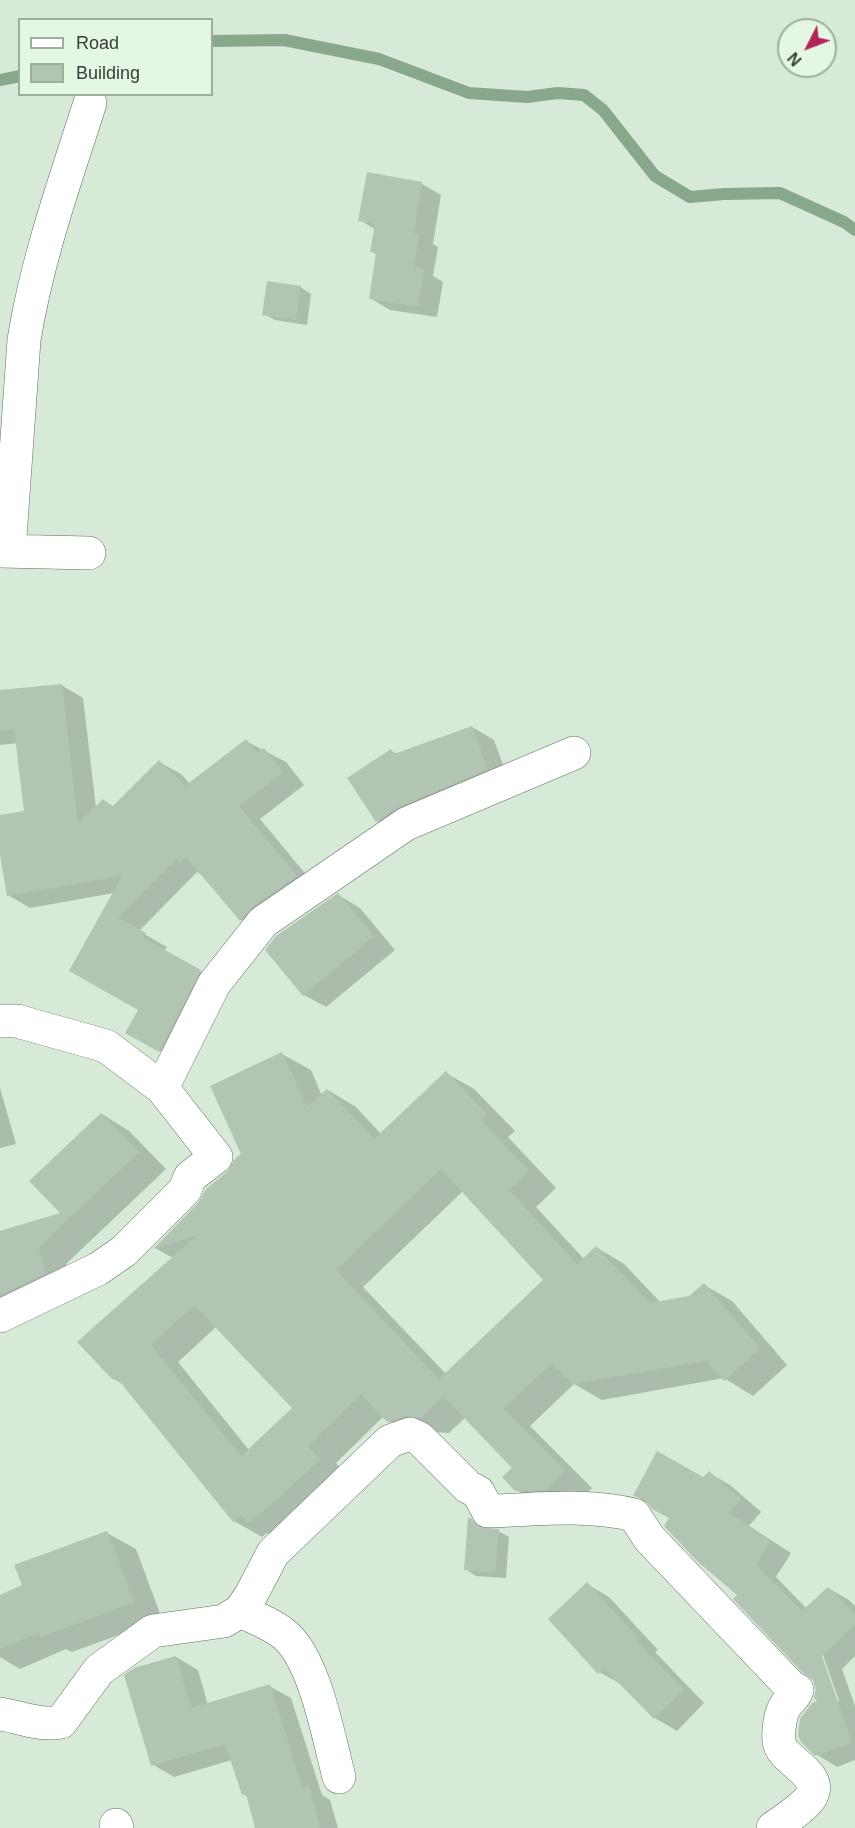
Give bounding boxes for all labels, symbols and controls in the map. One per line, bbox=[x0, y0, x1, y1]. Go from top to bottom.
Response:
legend bbox=[18, 18, 213, 96]
north arrow bbox=[777, 18, 837, 78]
text: Road bbox=[76, 33, 119, 53]
text: N bbox=[785, 49, 805, 69]
text: Building bbox=[76, 63, 140, 83]

